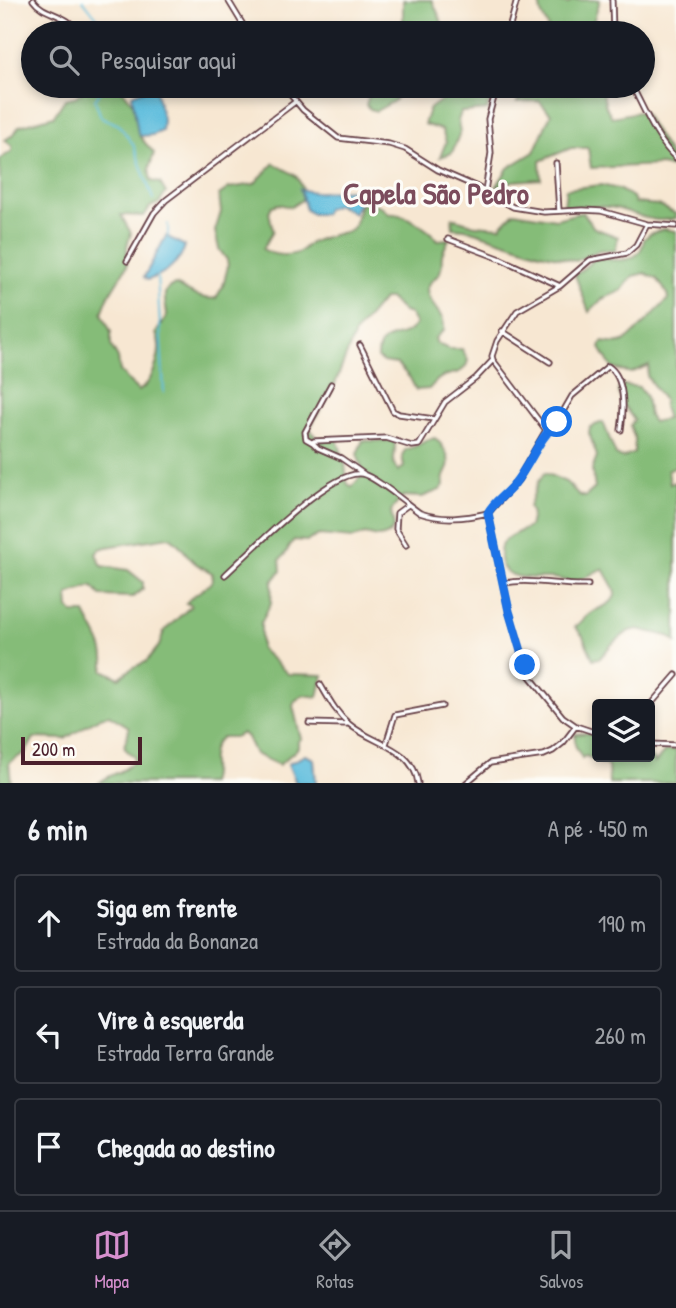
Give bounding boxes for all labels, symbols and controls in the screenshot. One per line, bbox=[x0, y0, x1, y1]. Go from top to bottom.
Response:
search box bbox=[21, 21, 655, 98]
icon: search bbox=[45, 41, 83, 79]
text: Pesquisar aqui bbox=[101, 42, 237, 77]
district label: Capela São Pedro bbox=[343, 173, 529, 214]
route start bbox=[541, 406, 572, 437]
route end bbox=[509, 649, 540, 680]
map controls bbox=[592, 699, 655, 762]
button: layers bbox=[592, 699, 655, 762]
scale bar bbox=[21, 734, 142, 766]
text: 200 m bbox=[32, 736, 75, 762]
text: 6 min bbox=[28, 809, 88, 849]
text: A pé · 450 m bbox=[548, 813, 648, 844]
text: Siga em frente bbox=[97, 890, 237, 925]
icon: ahead bbox=[30, 904, 68, 942]
text: 190 m bbox=[598, 908, 646, 939]
text: Estrada da Bonanza bbox=[97, 925, 258, 956]
text: Vire à esquerda bbox=[97, 1002, 243, 1037]
icon: left bbox=[30, 1016, 68, 1054]
text: 260 m bbox=[595, 1020, 646, 1051]
text: Estrada Terra Grande bbox=[97, 1037, 274, 1068]
icon: arrive bbox=[30, 1128, 68, 1166]
text: Chegada ao destino bbox=[97, 1130, 275, 1165]
tab: Mapa bbox=[93, 1226, 131, 1294]
tab: Rotas bbox=[316, 1226, 354, 1294]
tab: Salvos bbox=[539, 1226, 583, 1294]

